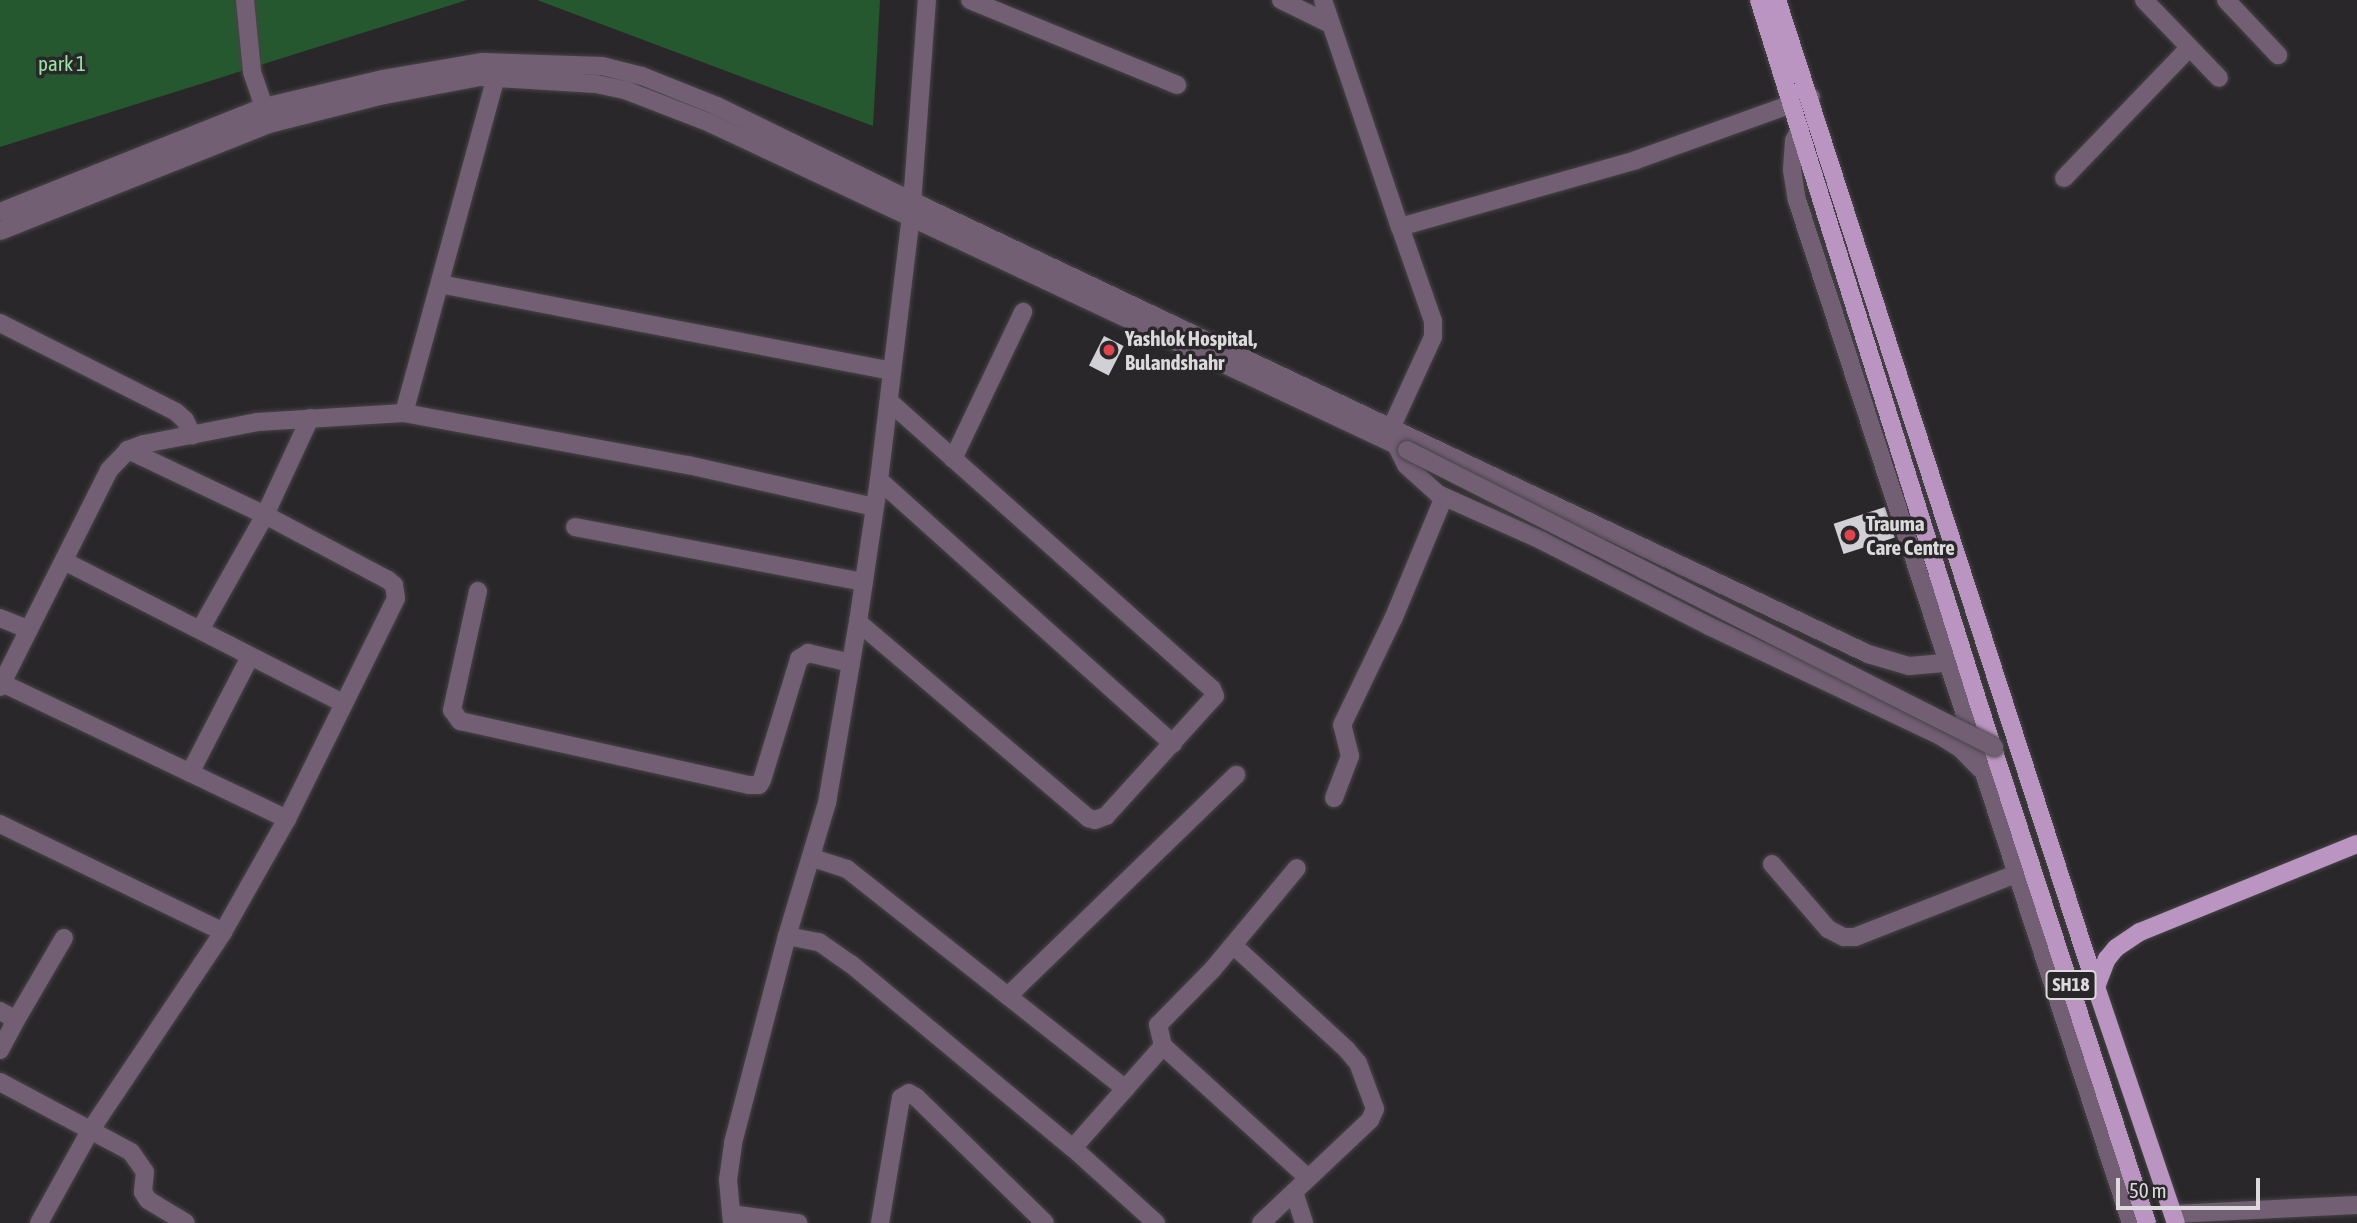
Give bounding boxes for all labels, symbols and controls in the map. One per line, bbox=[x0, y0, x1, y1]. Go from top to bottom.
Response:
park label: park 1 bbox=[38, 50, 86, 76]
place label: Yashlok Hospital, Bulandshahr bbox=[1125, 325, 1257, 375]
marker: Yashlok Hospital, Bulandshahr bbox=[1099, 340, 1119, 360]
place label: Trauma Care Centre bbox=[1866, 510, 1955, 560]
marker: Trauma Care Centre bbox=[1840, 525, 1860, 545]
road number: SH18 bbox=[2045, 970, 2097, 1001]
scale bar bbox=[2119, 1164, 2262, 1208]
text: 50 m bbox=[2129, 1178, 2167, 1202]

